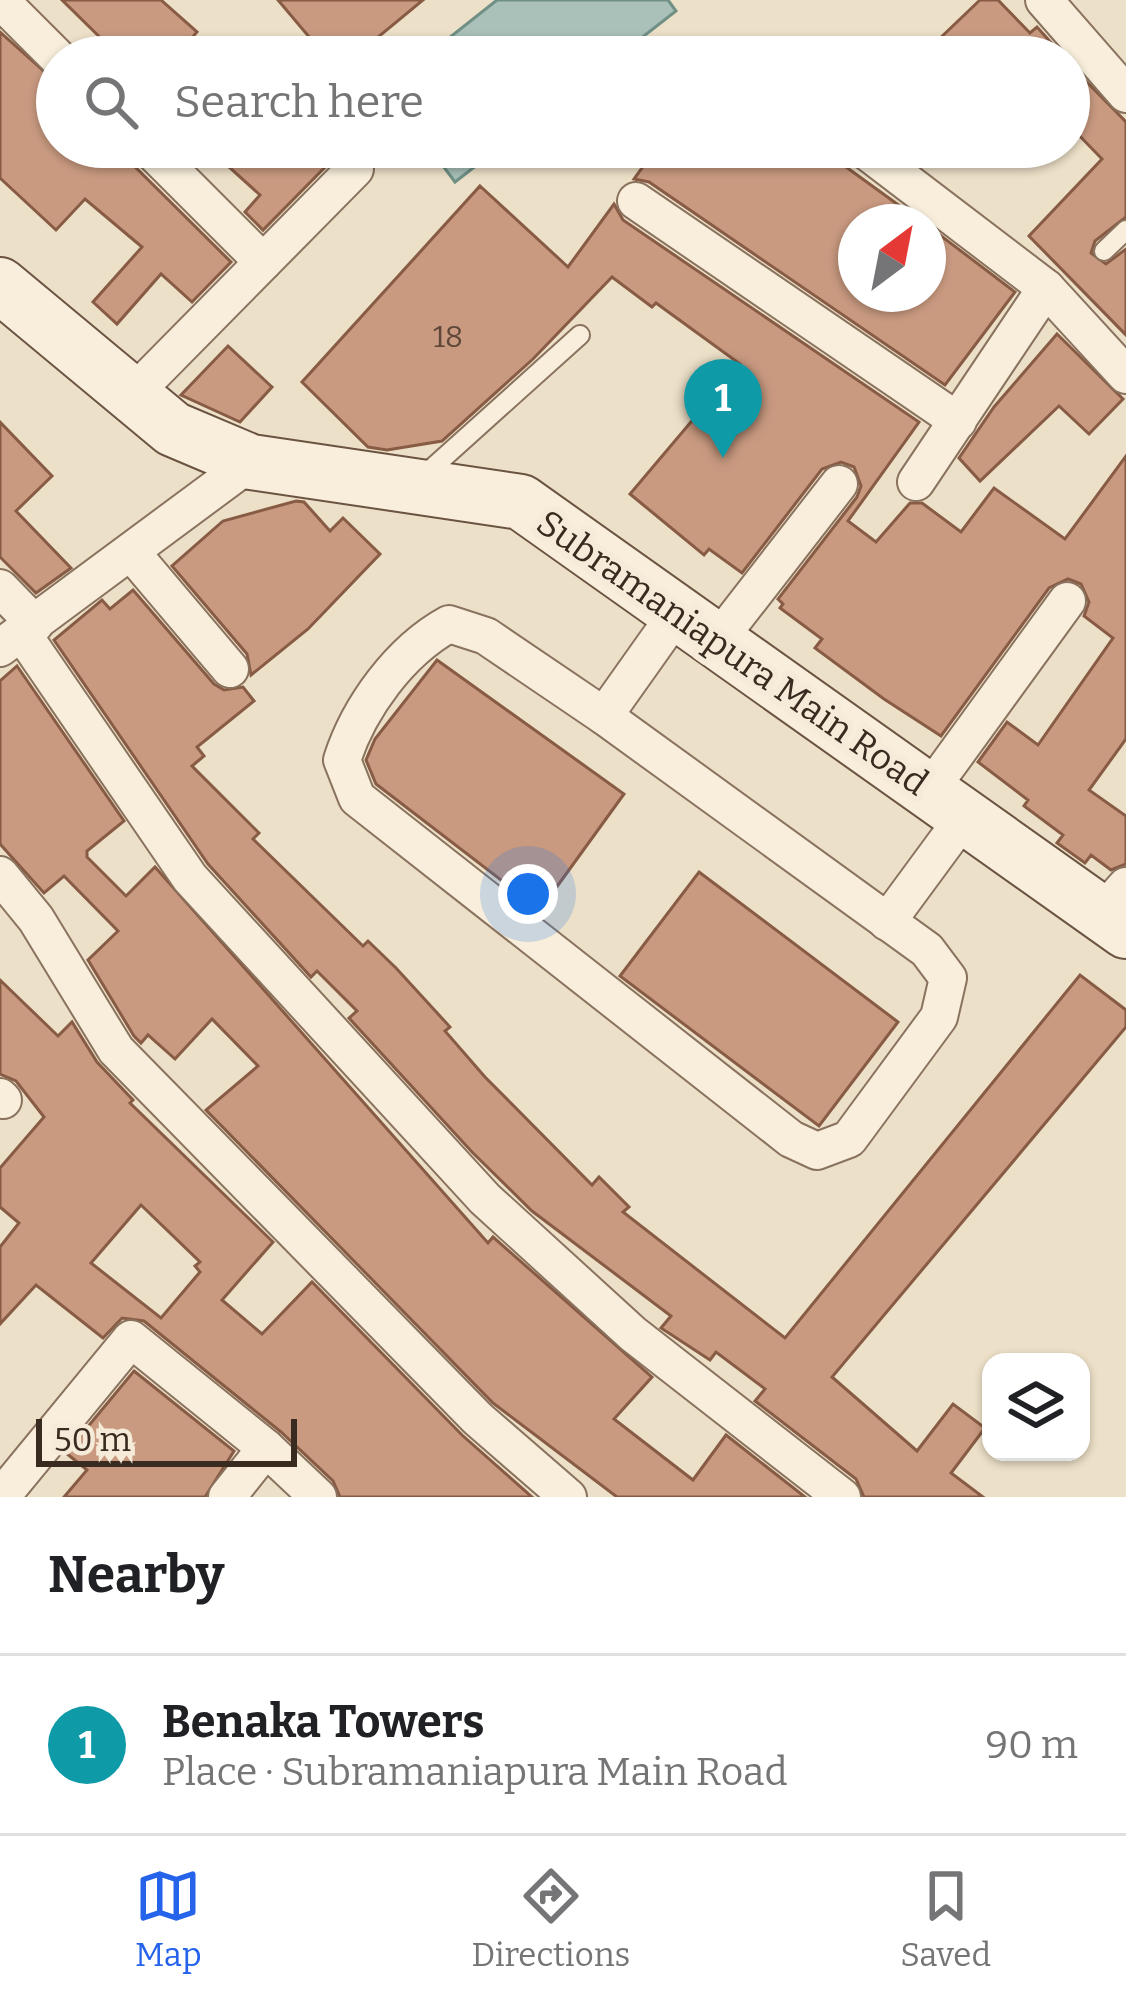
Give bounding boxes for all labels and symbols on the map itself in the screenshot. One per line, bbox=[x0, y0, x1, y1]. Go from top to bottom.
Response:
north arrow bbox=[838, 204, 946, 312]
house number: 18 bbox=[433, 319, 463, 355]
pin: 1 bbox=[684, 359, 762, 458]
street label: Subramaniapura Main Road bbox=[528, 501, 936, 805]
your location bbox=[498, 864, 558, 924]
scale bar bbox=[36, 1413, 297, 1466]

